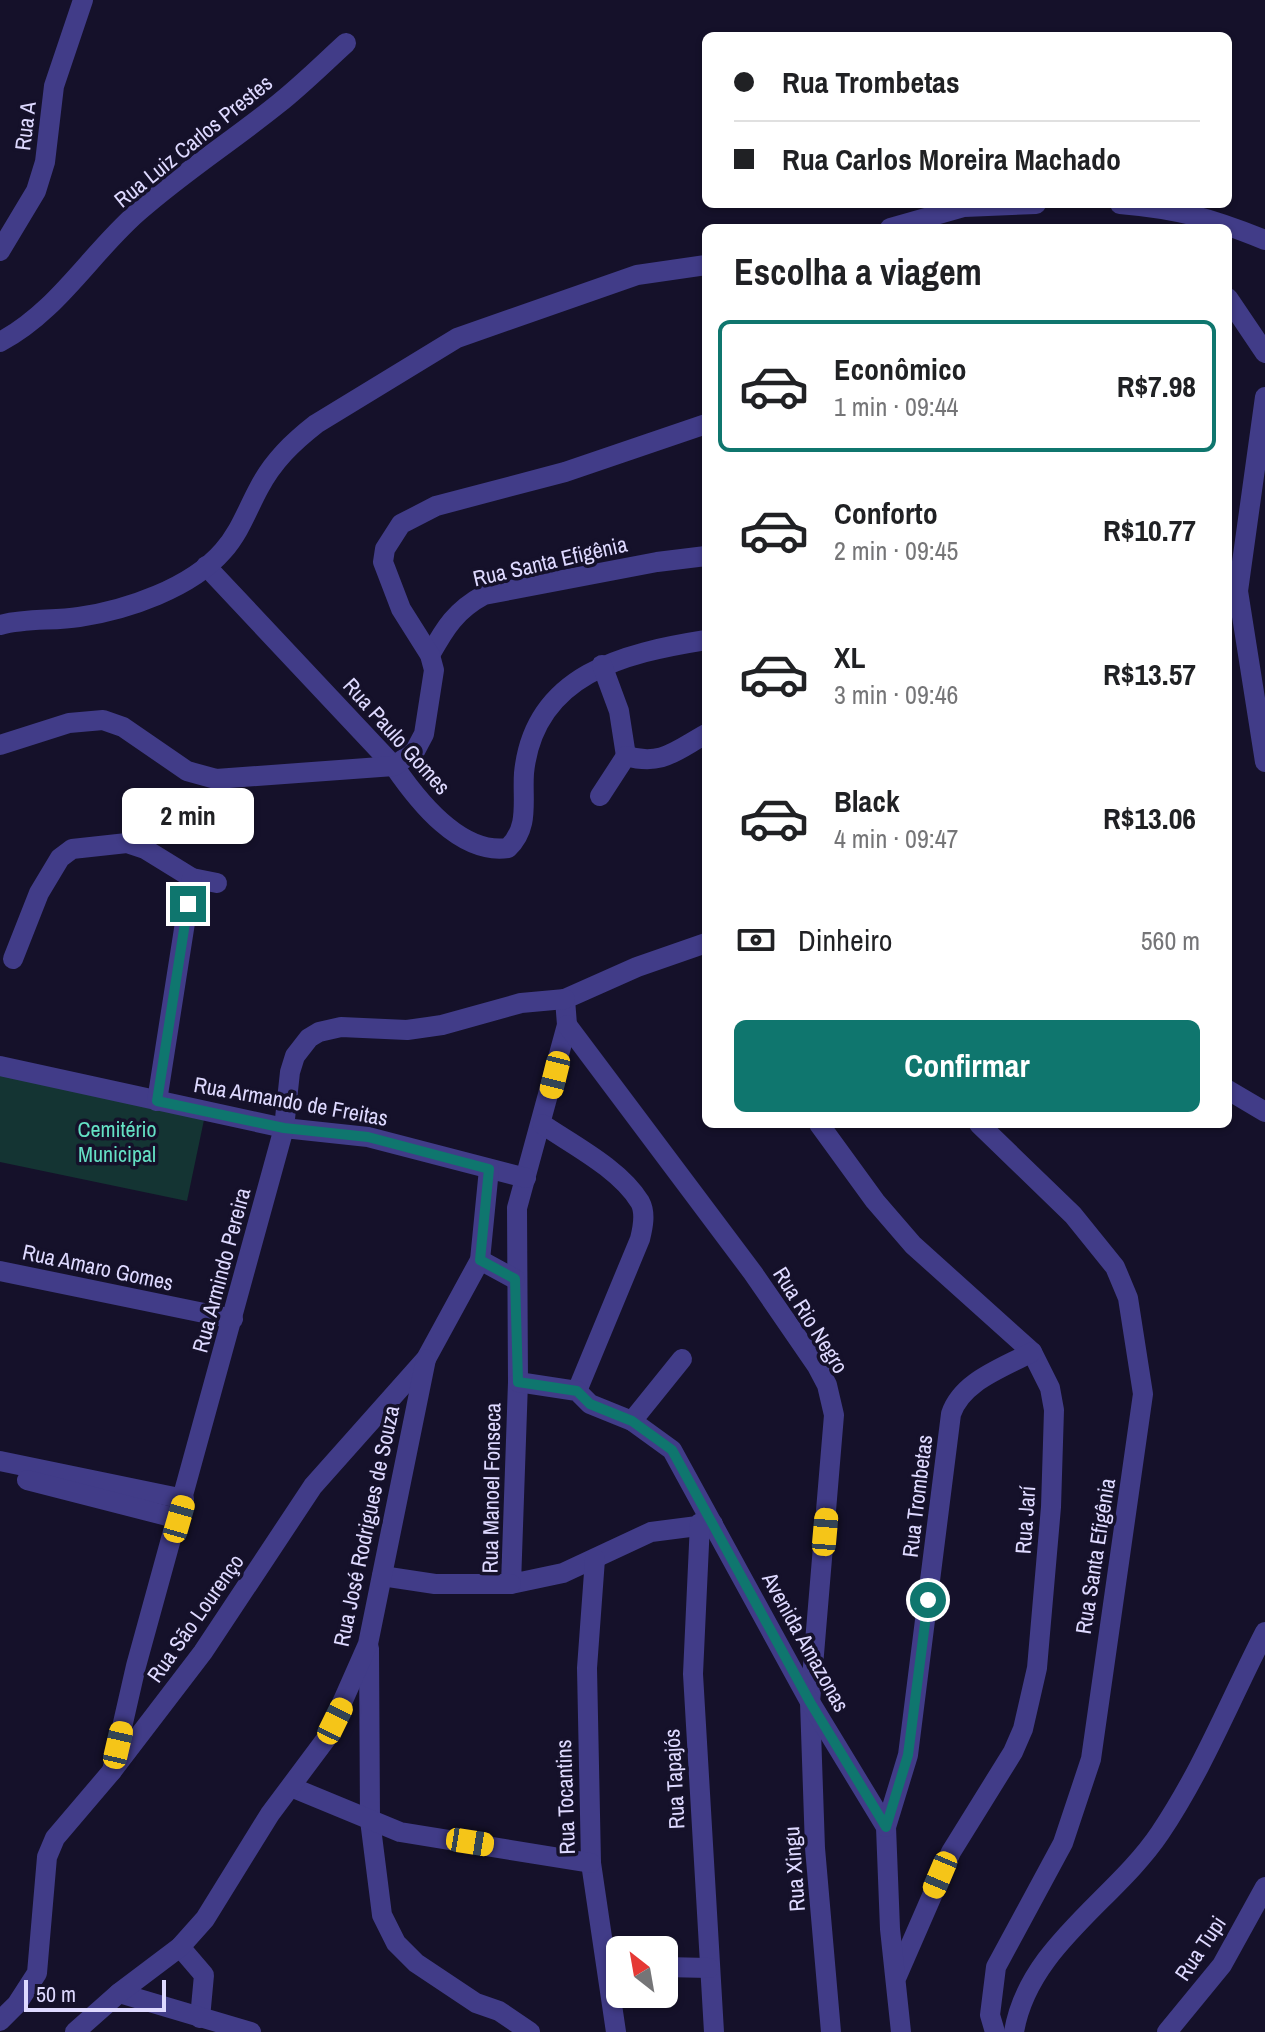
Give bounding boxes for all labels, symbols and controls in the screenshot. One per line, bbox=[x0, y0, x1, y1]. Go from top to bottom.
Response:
text: Rua Trombetas bbox=[782, 62, 960, 102]
street label: Rua Luiz Carlos Prestes bbox=[108, 68, 278, 214]
street label: Rua A bbox=[7, 99, 43, 152]
text: Rua Carlos Moreira Machado bbox=[782, 139, 1121, 179]
text: Escolha a viagem bbox=[734, 248, 982, 296]
text: Econômico bbox=[834, 349, 967, 389]
icon: car bbox=[738, 350, 810, 422]
text: R$7.98 bbox=[1117, 366, 1196, 406]
text: 1 min · 09:44 bbox=[834, 389, 958, 424]
text: Conforto bbox=[834, 493, 938, 533]
icon: car bbox=[738, 494, 810, 566]
text: R$10.77 bbox=[1103, 510, 1196, 550]
street label: Rua Santa Efigênia bbox=[470, 529, 630, 593]
text: 2 min · 09:45 bbox=[834, 533, 958, 568]
text: XL bbox=[834, 637, 865, 677]
icon: car bbox=[738, 638, 810, 710]
text: R$13.57 bbox=[1103, 654, 1196, 694]
street label: Rua Paulo Gomes bbox=[337, 671, 457, 801]
text: 3 min · 09:46 bbox=[834, 677, 958, 712]
text: Black bbox=[834, 781, 900, 821]
icon: car bbox=[738, 782, 810, 854]
callout: 2 min bbox=[122, 788, 254, 844]
text: 2 min bbox=[160, 798, 216, 833]
text: R$13.06 bbox=[1103, 798, 1196, 838]
text: 4 min · 09:47 bbox=[834, 821, 958, 856]
route end bbox=[170, 886, 206, 922]
icon: cash bbox=[734, 918, 778, 962]
text: Dinheiro bbox=[798, 920, 892, 960]
text: 560 m bbox=[1141, 923, 1200, 958]
button: Confirmar bbox=[734, 1020, 1200, 1112]
car bbox=[538, 1049, 572, 1101]
street label: Rua Armando de Freitas bbox=[192, 1069, 390, 1133]
park label: Cemitério Municipal bbox=[77, 1114, 157, 1169]
street label: Rua Armindo Pereira bbox=[185, 1184, 257, 1356]
street label: Rua Amaro Gomes bbox=[20, 1236, 176, 1298]
street label: Rua Rio Negro bbox=[766, 1261, 856, 1379]
street label: Rua Manoel Fonseca bbox=[475, 1402, 507, 1574]
street label: Rua José Rodrigues de Souza bbox=[326, 1403, 406, 1649]
street label: Rua Trombetas bbox=[895, 1433, 939, 1559]
street label: Rua Santa Efigênia bbox=[1068, 1476, 1122, 1636]
street label: Rua Jarí bbox=[1008, 1484, 1042, 1555]
car bbox=[161, 1493, 197, 1545]
car bbox=[811, 1507, 839, 1557]
street label: Rua São Lourenço bbox=[140, 1548, 250, 1688]
street label: Avenida Amazonas bbox=[755, 1566, 857, 1717]
route start bbox=[910, 1582, 946, 1618]
car bbox=[314, 1694, 356, 1748]
car bbox=[101, 1719, 135, 1771]
street label: Rua Tapajós bbox=[656, 1728, 692, 1830]
street label: Rua Tocantins bbox=[548, 1739, 582, 1855]
street label: Rua Xingu bbox=[776, 1825, 812, 1913]
car bbox=[444, 1826, 496, 1858]
car bbox=[920, 1848, 960, 1902]
street label: Rua Tupi bbox=[1167, 1910, 1233, 1986]
north arrow bbox=[606, 1936, 678, 2008]
map controls bbox=[606, 1936, 678, 2008]
scale bar bbox=[24, 1976, 166, 2012]
text: 50 m bbox=[36, 1979, 76, 2009]

